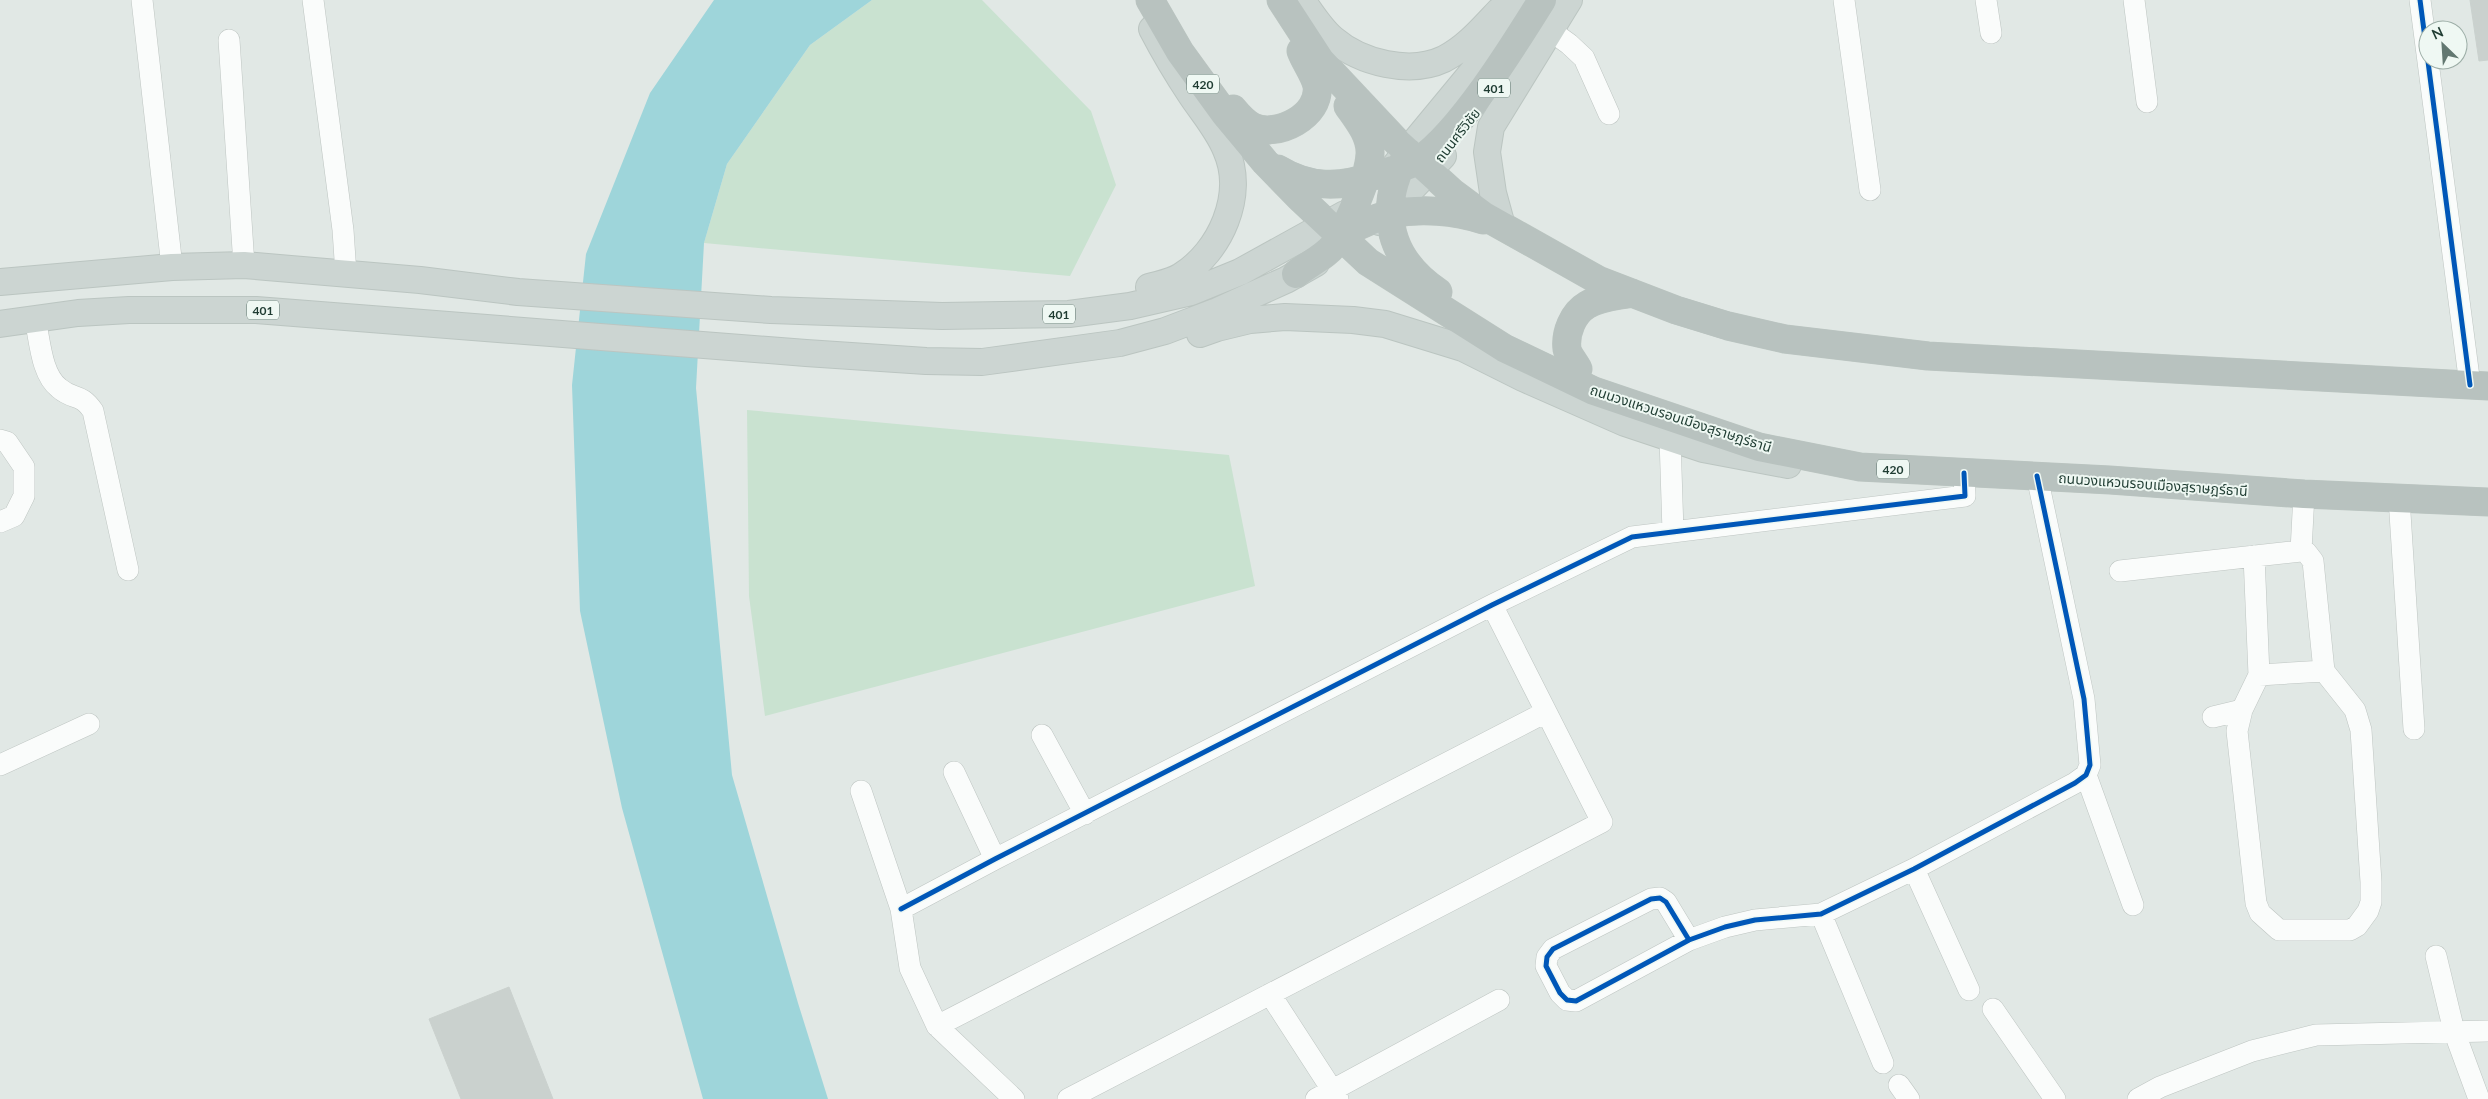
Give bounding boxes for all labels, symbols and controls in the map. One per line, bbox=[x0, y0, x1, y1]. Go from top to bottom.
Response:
north arrow bbox=[2418, 20, 2468, 70]
text: N bbox=[2429, 23, 2446, 43]
road number: 420 bbox=[1187, 74, 1219, 94]
road number: 401 bbox=[1478, 78, 1510, 98]
street label: ถนนศรีวิชัย bbox=[1431, 105, 1483, 165]
road number: 401 bbox=[247, 300, 279, 320]
road number: 401 bbox=[1043, 304, 1075, 324]
street label: ถนนวงแหวนรอบเมืองสุราษฎร์ธานี bbox=[1588, 381, 1774, 456]
road number: 420 bbox=[1877, 459, 1909, 478]
street label: ถนนวงแหวนรอบเมืองสุราษฎร์ธานี bbox=[2058, 469, 2248, 500]

